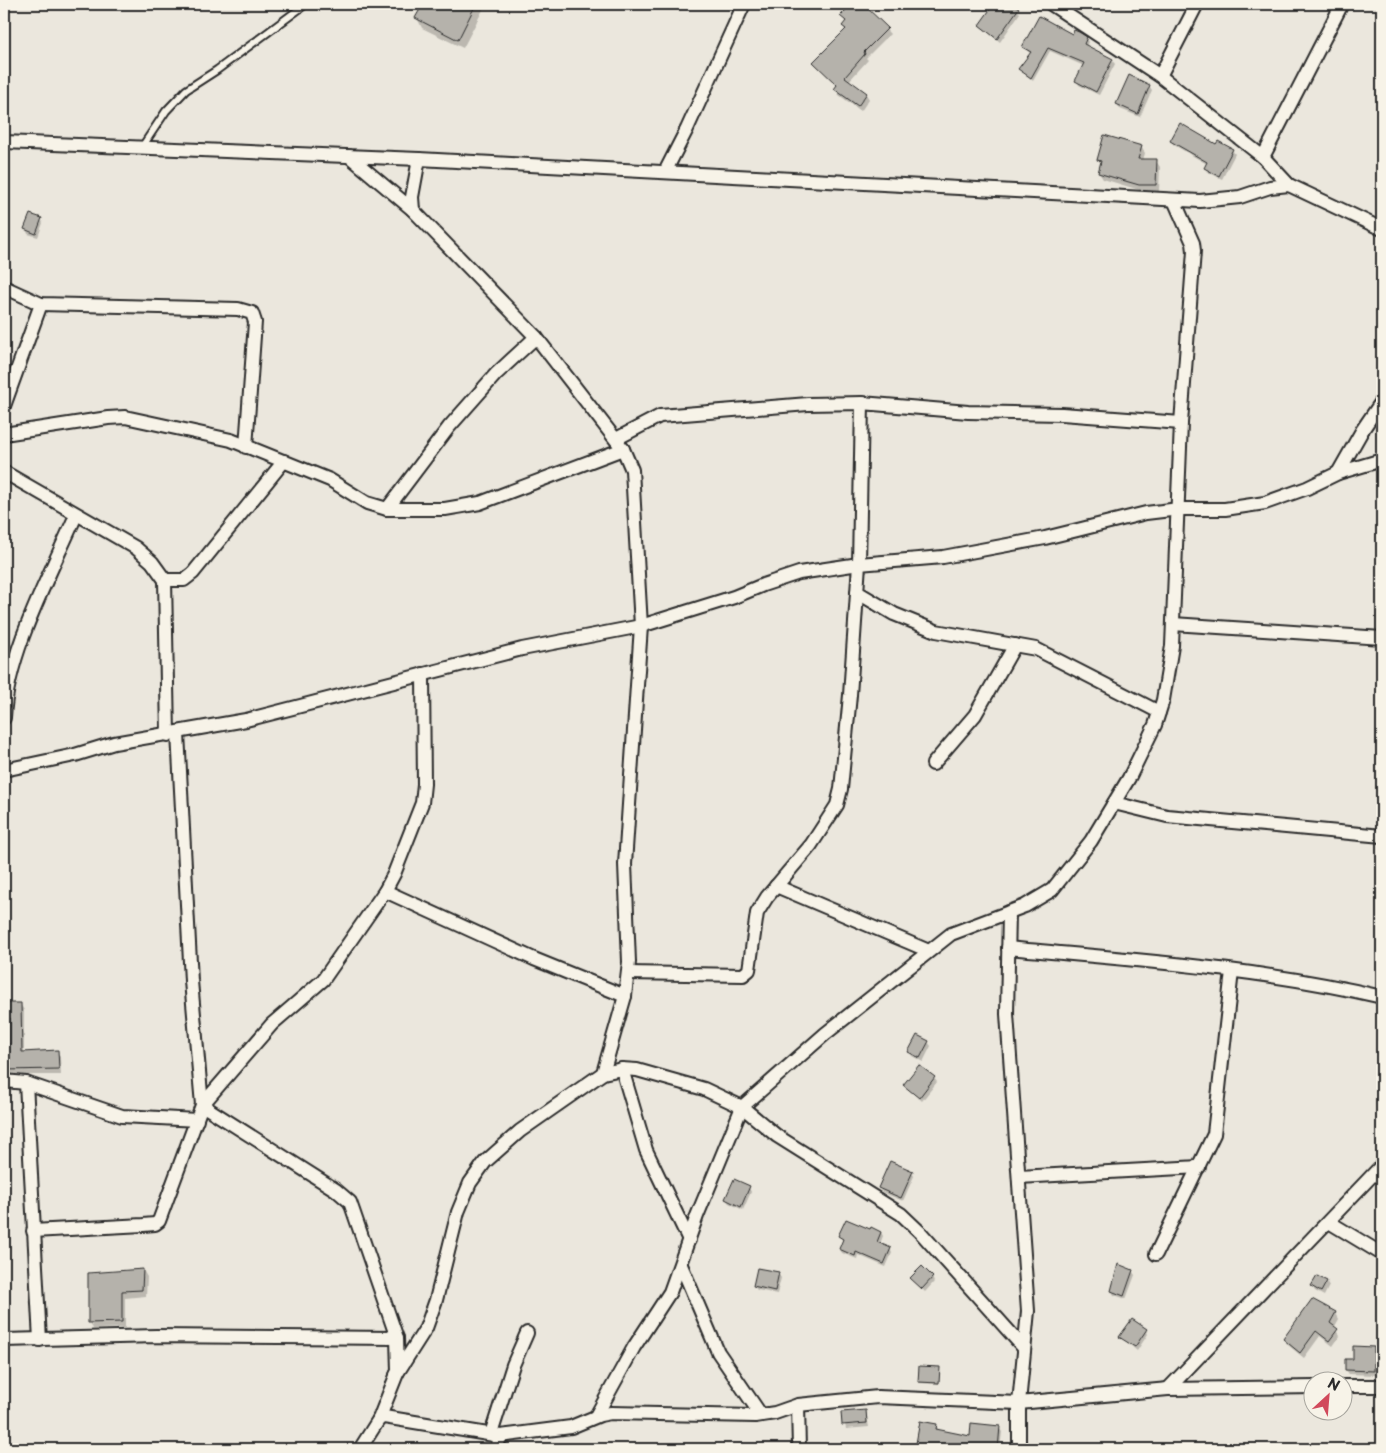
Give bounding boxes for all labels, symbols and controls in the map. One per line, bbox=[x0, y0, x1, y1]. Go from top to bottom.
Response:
north arrow bbox=[1304, 1370, 1354, 1420]
text: N bbox=[1324, 1372, 1344, 1396]

